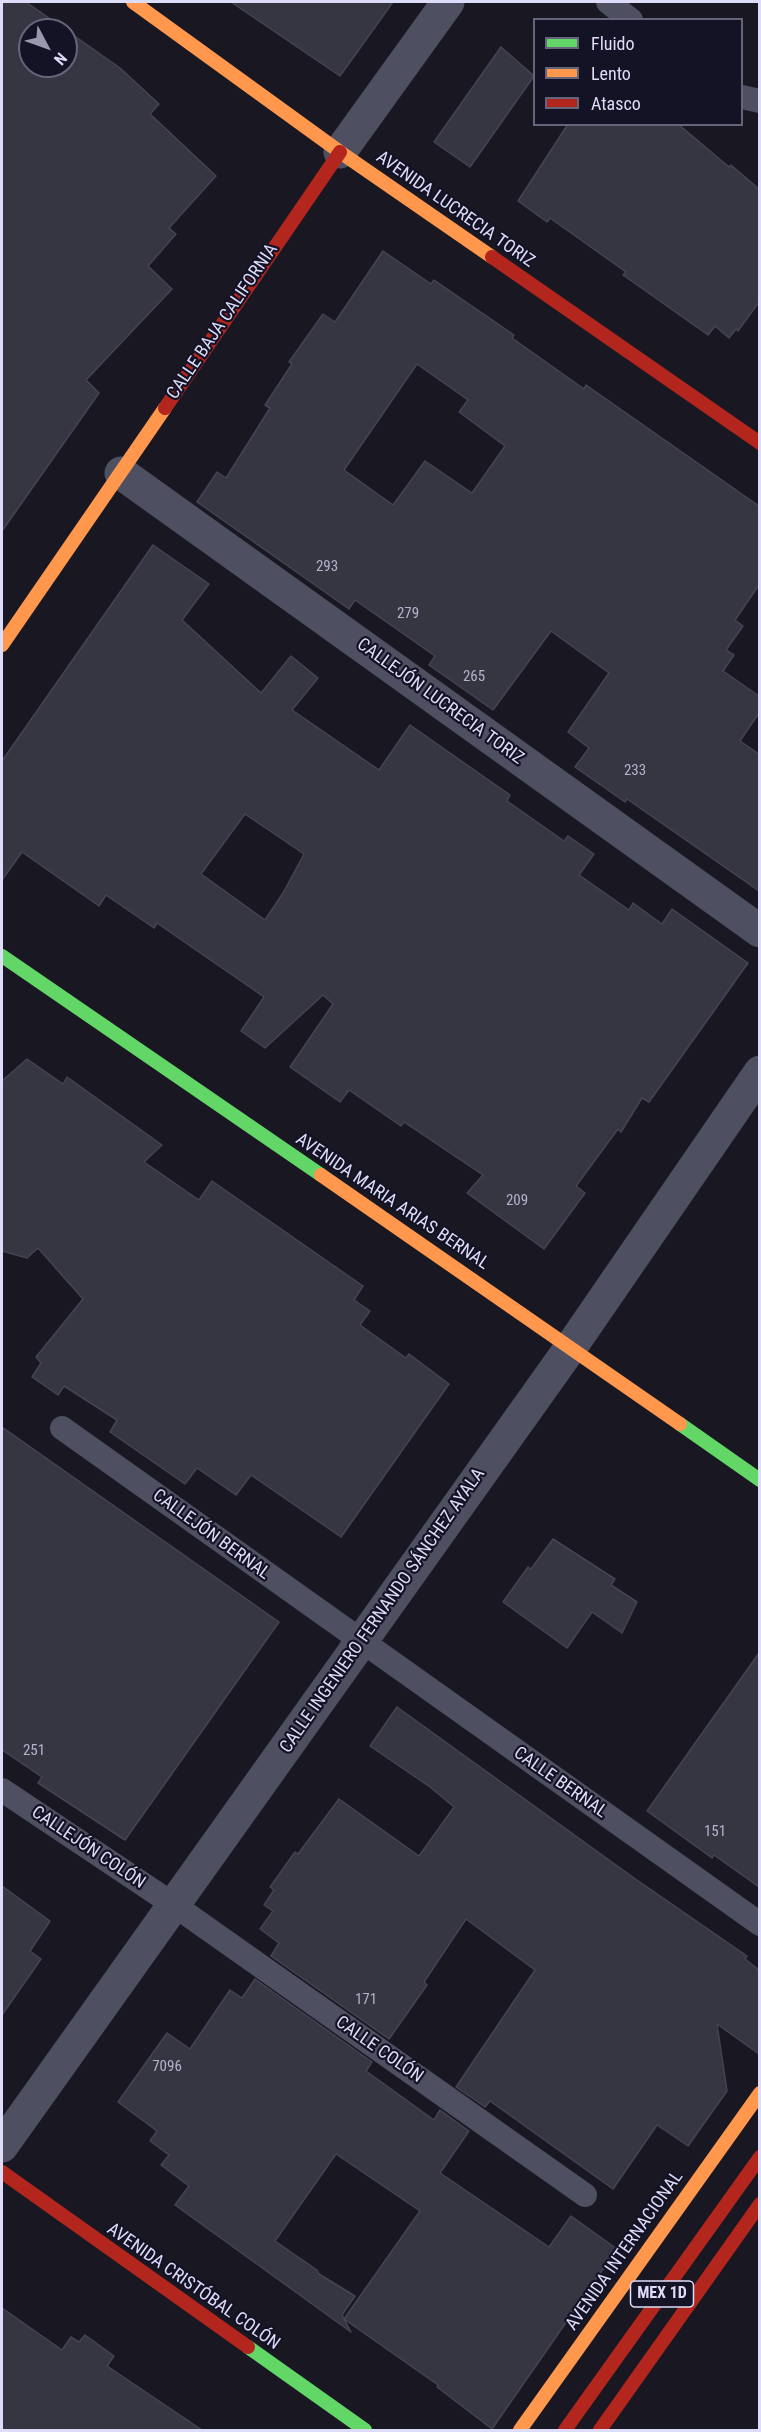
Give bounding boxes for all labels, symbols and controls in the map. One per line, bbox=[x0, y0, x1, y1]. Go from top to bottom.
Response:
north arrow bbox=[18, 18, 78, 78]
legend bbox=[533, 18, 743, 126]
text: Fluido bbox=[591, 33, 635, 54]
text: N bbox=[50, 49, 71, 69]
text: Lento bbox=[591, 63, 631, 84]
text: Atasco bbox=[591, 93, 641, 114]
street label: AVENIDA LUCRECIA TORIZ bbox=[372, 147, 538, 273]
street label: CALLE BAJA CALIFORNIA bbox=[163, 240, 283, 404]
house number: 293 bbox=[316, 558, 338, 576]
house number: 279 bbox=[397, 605, 419, 623]
street label: CALLEJÓN LUCRECIA TORIZ bbox=[352, 634, 528, 770]
house number: 265 bbox=[463, 668, 485, 686]
house number: 233 bbox=[624, 762, 646, 780]
street label: AVENIDA MARIA ARIAS BERNAL bbox=[291, 1129, 493, 1275]
house number: 209 bbox=[506, 1192, 528, 1210]
street label: CALLE INGENIERO FERNANDO SÁNCHEZ AYALA bbox=[276, 1464, 490, 1758]
street label: CALLEJÓN BERNAL bbox=[148, 1485, 274, 1585]
house number: 251 bbox=[23, 1742, 45, 1760]
street label: CALLE BERNAL bbox=[509, 1743, 611, 1823]
street label: CALLEJÓN COLÓN bbox=[27, 1802, 149, 1894]
house number: 151 bbox=[704, 1823, 726, 1841]
house number: 171 bbox=[355, 1991, 377, 2009]
street label: CALLE COLÓN bbox=[331, 2012, 427, 2088]
house number: 7096 bbox=[152, 2058, 182, 2076]
street label: AVENIDA INTERNACIONAL bbox=[562, 2167, 688, 2335]
street label: AVENIDA CRISTÓBAL COLÓN bbox=[102, 2219, 284, 2355]
road number: MEX 1D bbox=[630, 2281, 694, 2307]

